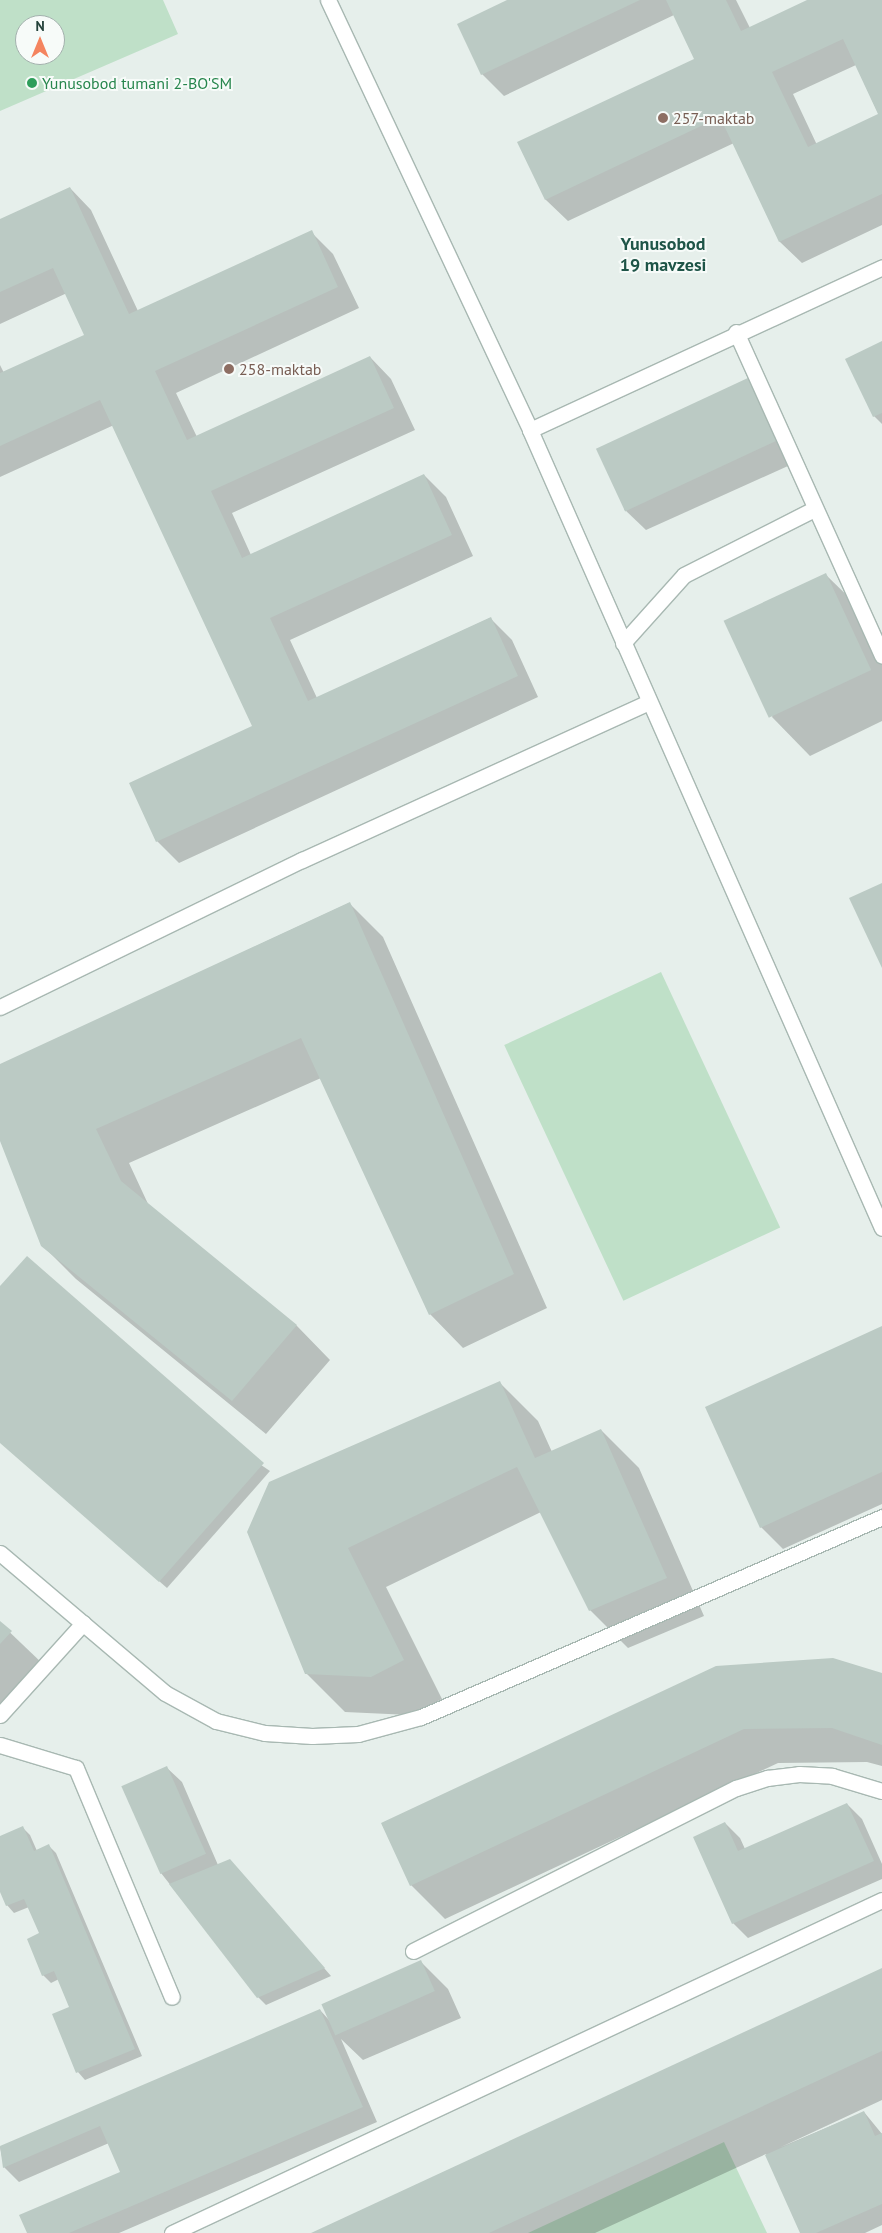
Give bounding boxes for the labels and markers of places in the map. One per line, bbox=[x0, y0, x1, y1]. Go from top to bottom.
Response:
place label: Yunusobod tumani 2-BO'SM bbox=[42, 73, 232, 93]
marker: Yunusobod tumani 2-BO'SM bbox=[26, 77, 38, 89]
place label: 257-maktab bbox=[673, 108, 754, 128]
marker: 257-maktab bbox=[657, 112, 669, 124]
place label: 258-maktab bbox=[239, 359, 322, 379]
marker: 258-maktab bbox=[223, 363, 235, 375]

